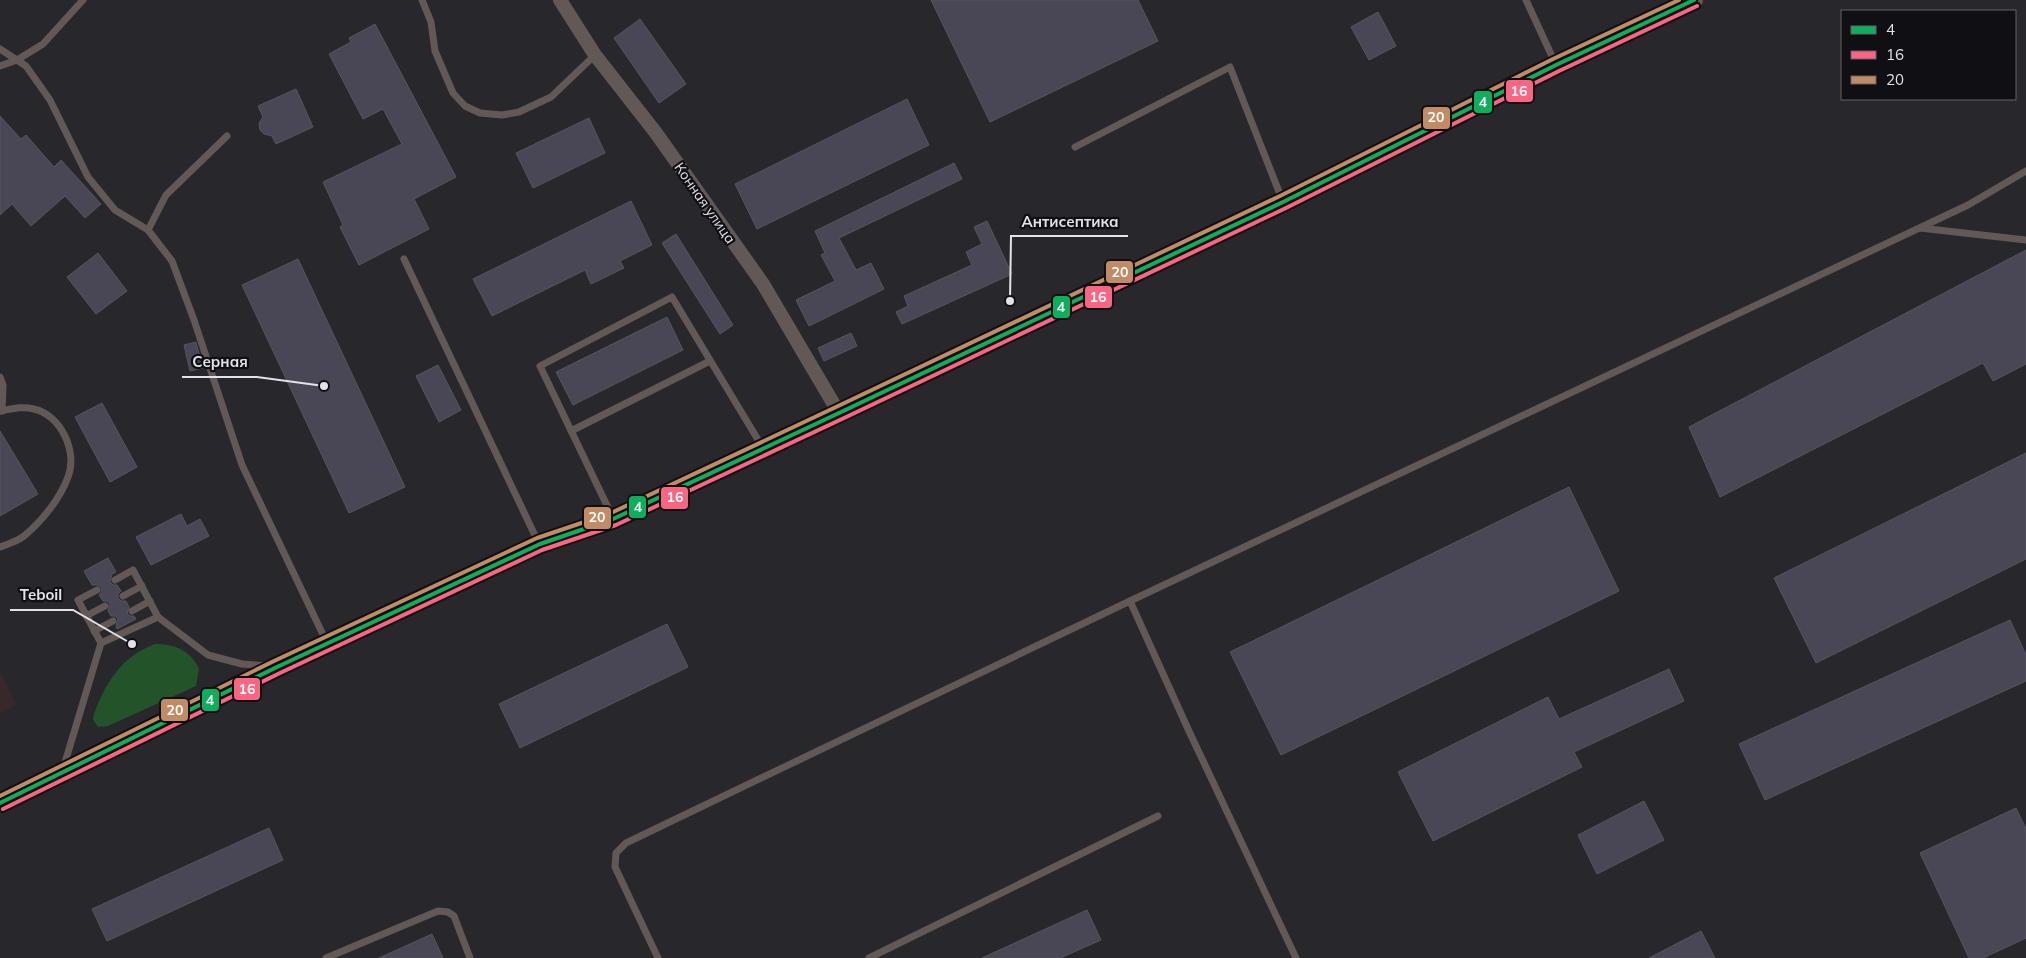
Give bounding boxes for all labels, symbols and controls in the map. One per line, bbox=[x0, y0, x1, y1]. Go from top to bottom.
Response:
legend bbox=[1841, 10, 2016, 100]
text: 4 bbox=[1886, 20, 1895, 39]
text: 16 bbox=[1886, 45, 1904, 64]
text: 20 bbox=[1886, 70, 1904, 89]
line badge: 16 bbox=[1505, 79, 1534, 103]
text: 16 bbox=[1511, 82, 1527, 100]
line badge: 4 bbox=[1473, 90, 1493, 114]
text: 4 bbox=[1479, 93, 1488, 111]
line badge: 20 bbox=[1422, 106, 1451, 130]
text: 20 bbox=[1428, 108, 1444, 126]
street label: Конная улица bbox=[670, 159, 740, 247]
callout: Антисептика bbox=[1011, 206, 1128, 236]
text: Антисептика bbox=[1022, 212, 1118, 231]
line badge: 20 bbox=[1105, 260, 1134, 284]
text: 20 bbox=[1112, 263, 1128, 281]
line badge: 16 bbox=[1084, 285, 1113, 309]
text: 16 bbox=[1090, 288, 1106, 306]
line badge: 4 bbox=[1052, 295, 1071, 319]
text: 4 bbox=[1057, 298, 1066, 316]
callout: Серная bbox=[182, 347, 257, 377]
text: Серная bbox=[192, 352, 248, 371]
line badge: 16 bbox=[660, 486, 689, 510]
text: 16 bbox=[667, 488, 683, 506]
line badge: 4 bbox=[628, 495, 647, 519]
text: 4 bbox=[634, 498, 643, 516]
line badge: 20 bbox=[583, 506, 612, 530]
text: 20 bbox=[589, 508, 605, 526]
callout: Teboil bbox=[10, 580, 73, 610]
text: Teboil bbox=[20, 585, 62, 604]
line badge: 16 bbox=[233, 677, 261, 701]
text: 16 bbox=[239, 680, 255, 698]
line badge: 4 bbox=[201, 688, 220, 712]
text: 4 bbox=[206, 691, 215, 709]
line badge: 20 bbox=[160, 698, 189, 722]
text: 20 bbox=[167, 701, 183, 719]

